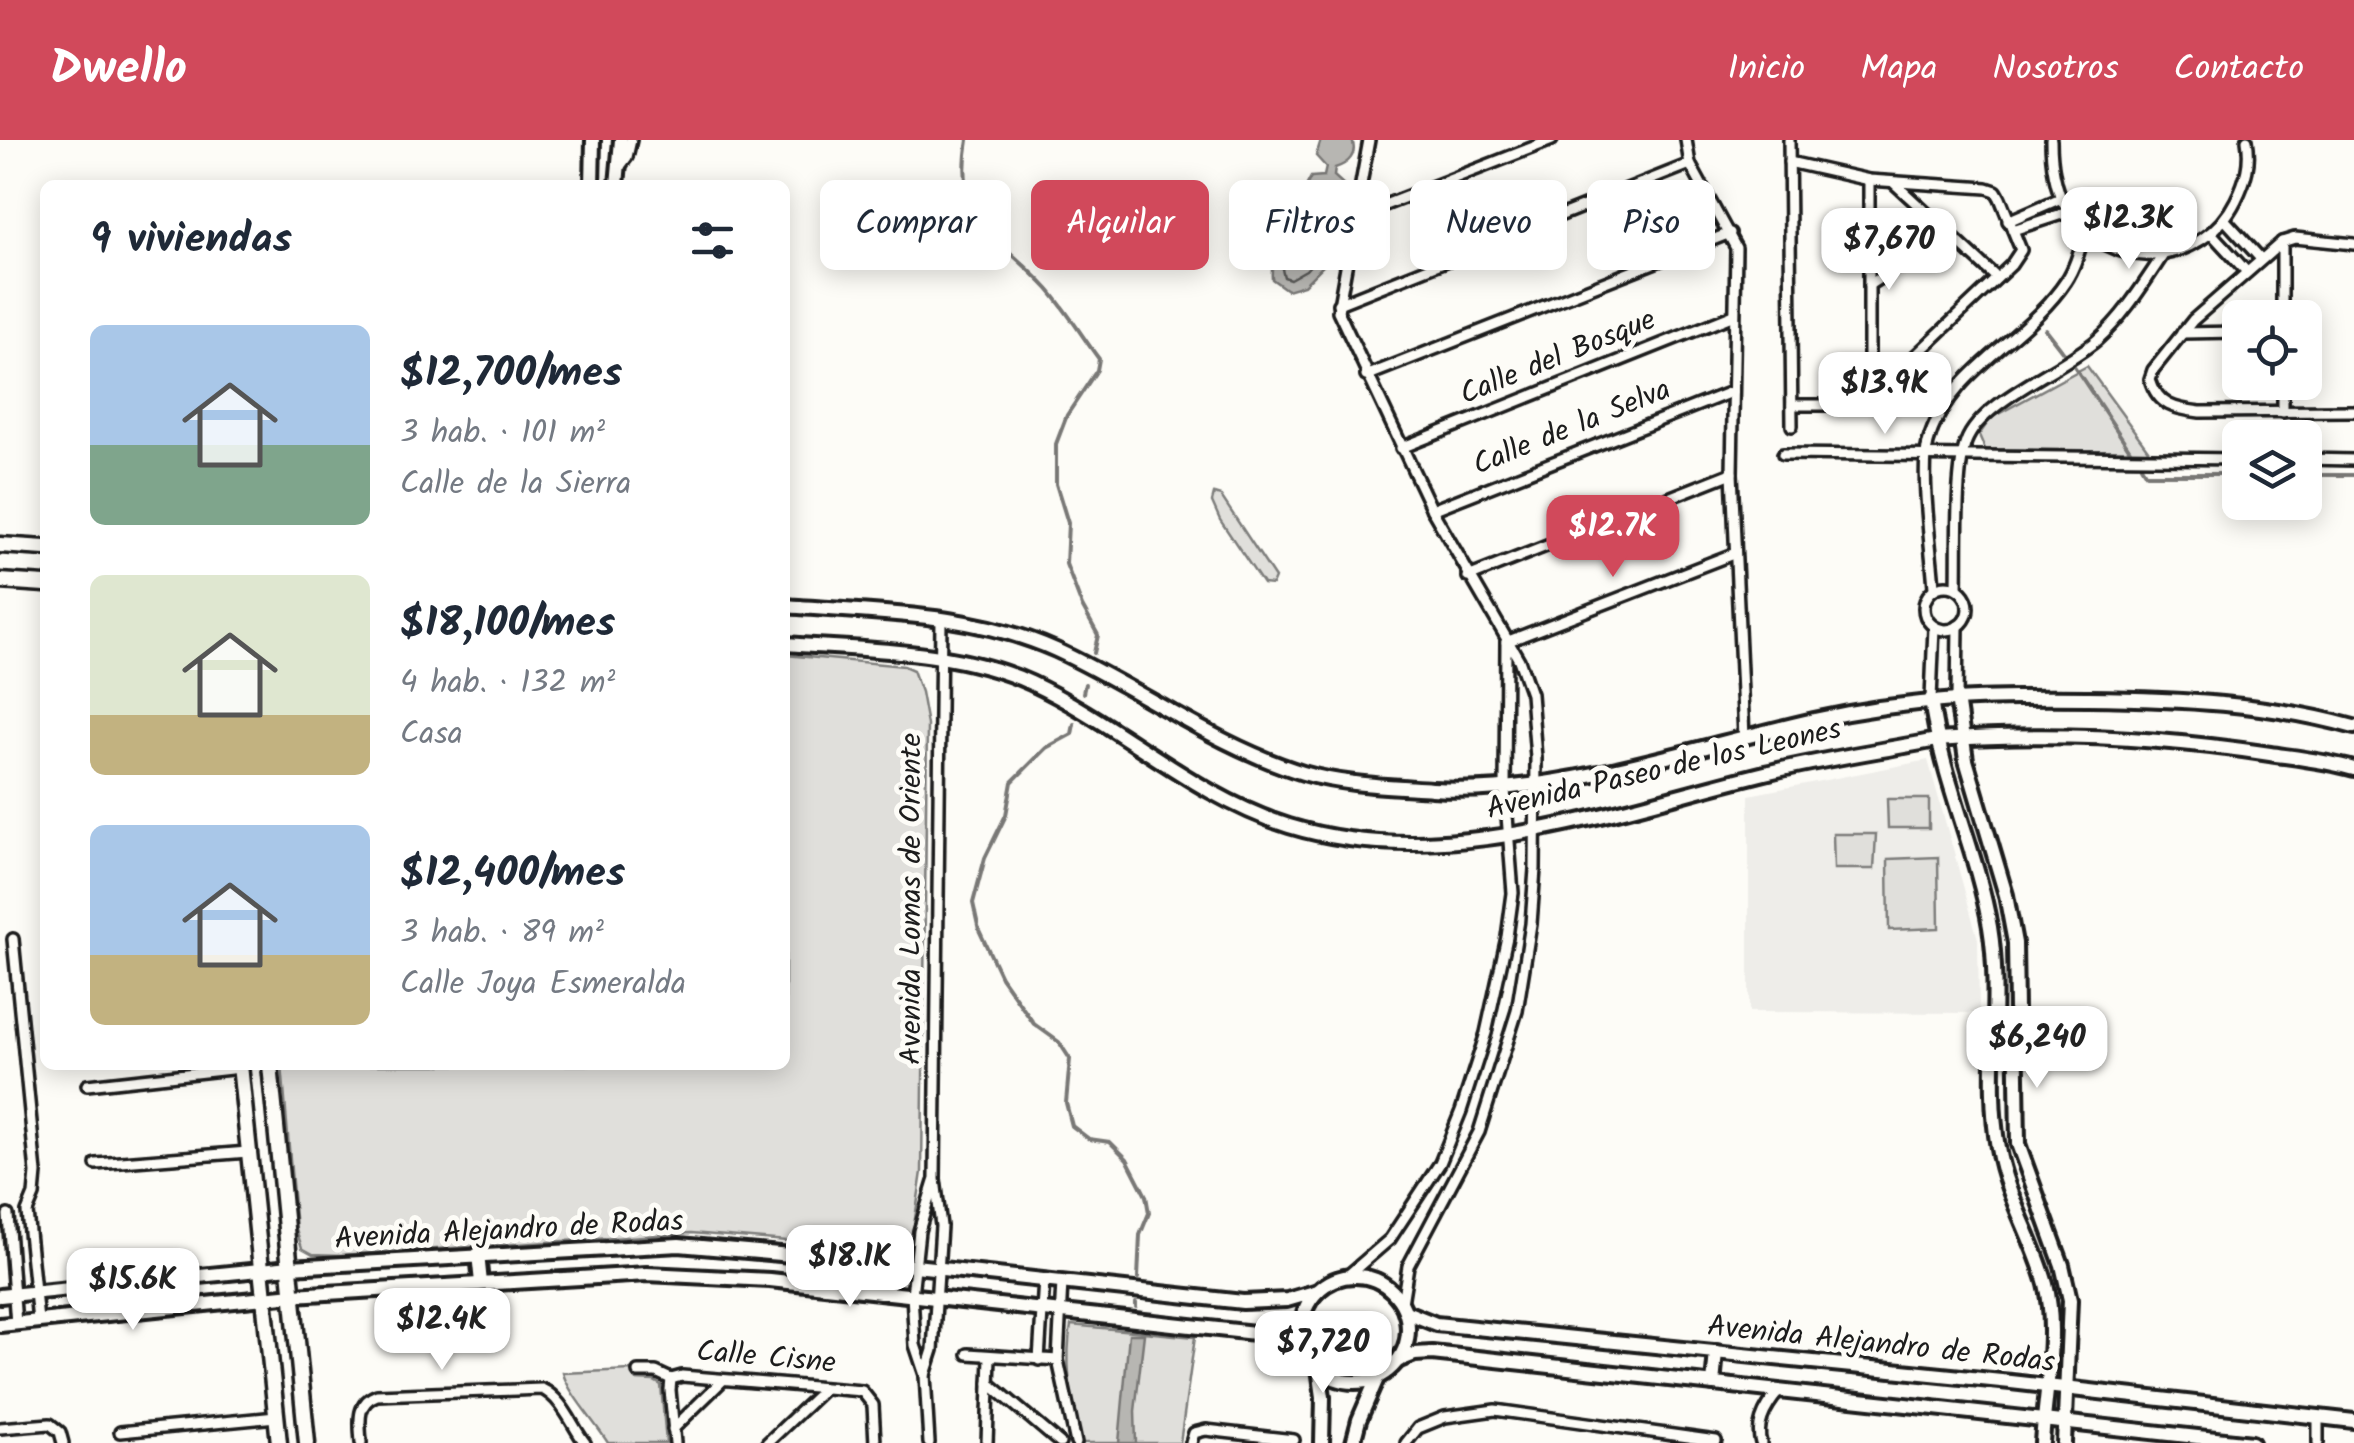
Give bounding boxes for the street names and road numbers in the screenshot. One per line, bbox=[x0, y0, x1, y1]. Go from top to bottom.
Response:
street label: Calle del Bosque bbox=[1453, 297, 1663, 419]
street label: Calle de la Selva bbox=[1466, 366, 1678, 490]
street label: Avenida Paseo de los Leones bbox=[1482, 706, 1846, 834]
street label: Avenida Lomas de Oriente bbox=[888, 733, 936, 1065]
street label: Avenida Alejandro de Rodas bbox=[333, 1198, 685, 1264]
street label: Avenida Alejandro de Rodas bbox=[1705, 1303, 2057, 1387]
street label: Calle Cisne bbox=[694, 1328, 838, 1388]

